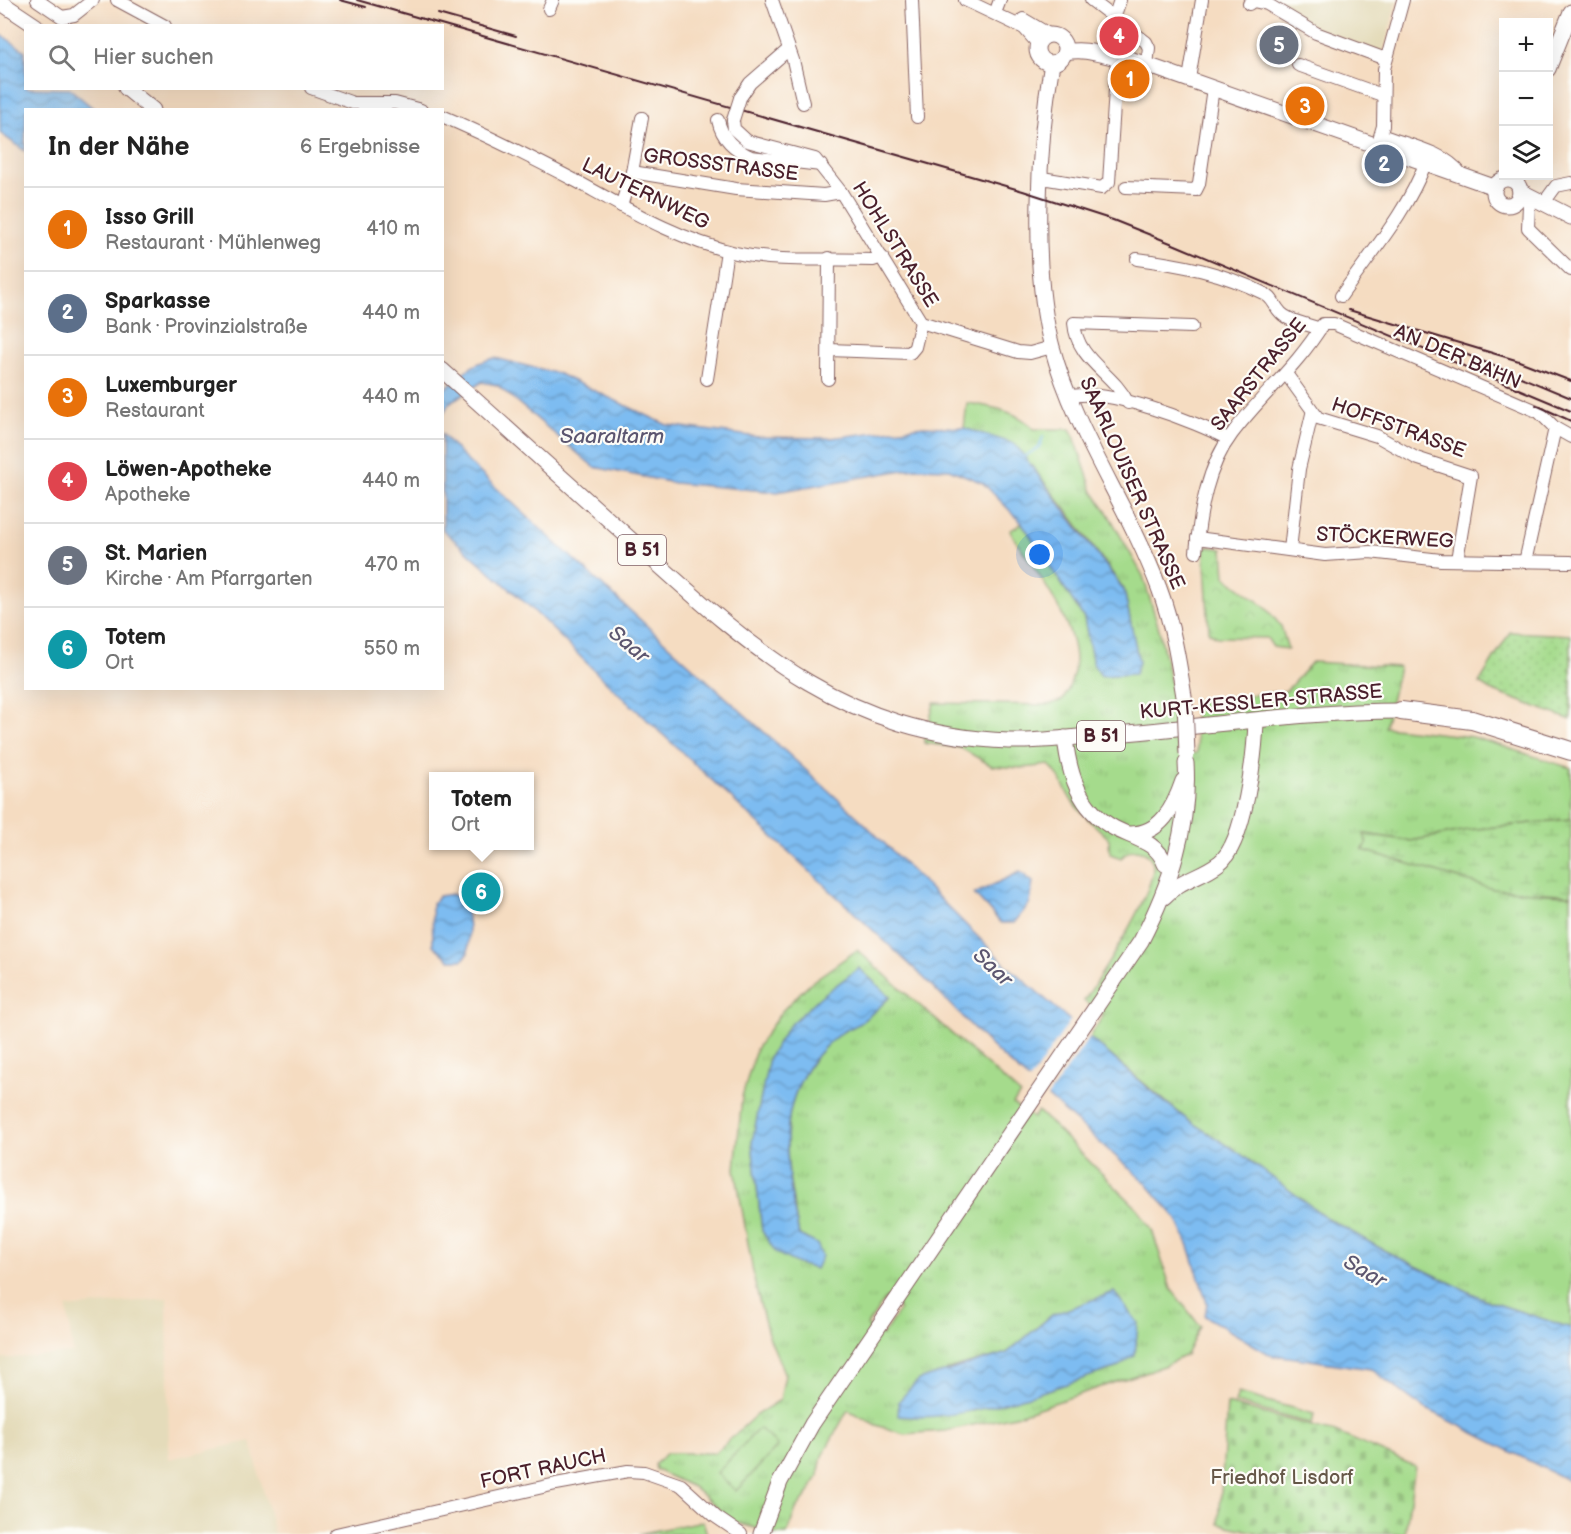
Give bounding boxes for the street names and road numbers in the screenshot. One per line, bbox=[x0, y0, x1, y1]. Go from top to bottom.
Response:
street label: GROSSSTRASSE bbox=[642, 144, 800, 186]
street label: LAUTERNWEG bbox=[578, 153, 713, 235]
street label: HOHLSTRASSE bbox=[847, 177, 943, 312]
street label: SAARSTRASSE bbox=[1206, 313, 1312, 436]
street label: AN DER BAHN bbox=[1390, 319, 1525, 394]
street label: SAARLOUISER STRASSE bbox=[1074, 374, 1190, 593]
street label: HOFFSTRASSE bbox=[1328, 393, 1469, 463]
street label: STÖCKERWEG bbox=[1316, 521, 1454, 554]
road number: B 51 bbox=[618, 535, 666, 565]
street label: KURT-KESSLER-STRASSE bbox=[1139, 679, 1383, 725]
road number: B 51 bbox=[1077, 721, 1125, 751]
street label: FORT RAUCH bbox=[478, 1444, 608, 1494]

